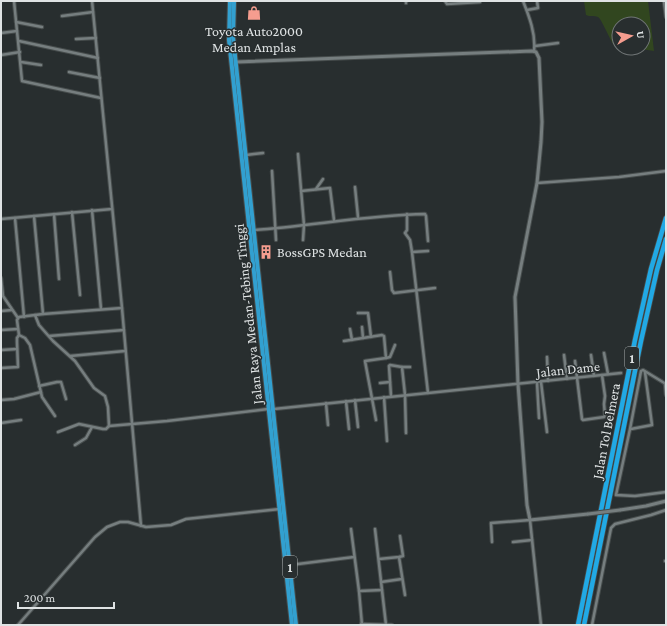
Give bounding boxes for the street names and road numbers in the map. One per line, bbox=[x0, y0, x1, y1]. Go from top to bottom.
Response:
street label: Jalan Raya Medan-Tebing Tinggi bbox=[231, 223, 266, 407]
road number: 1 bbox=[625, 347, 639, 369]
street label: Jalan Dame bbox=[533, 358, 601, 381]
street label: Jalan Tol Belmera bbox=[588, 381, 623, 482]
road number: 1 bbox=[283, 556, 297, 578]

